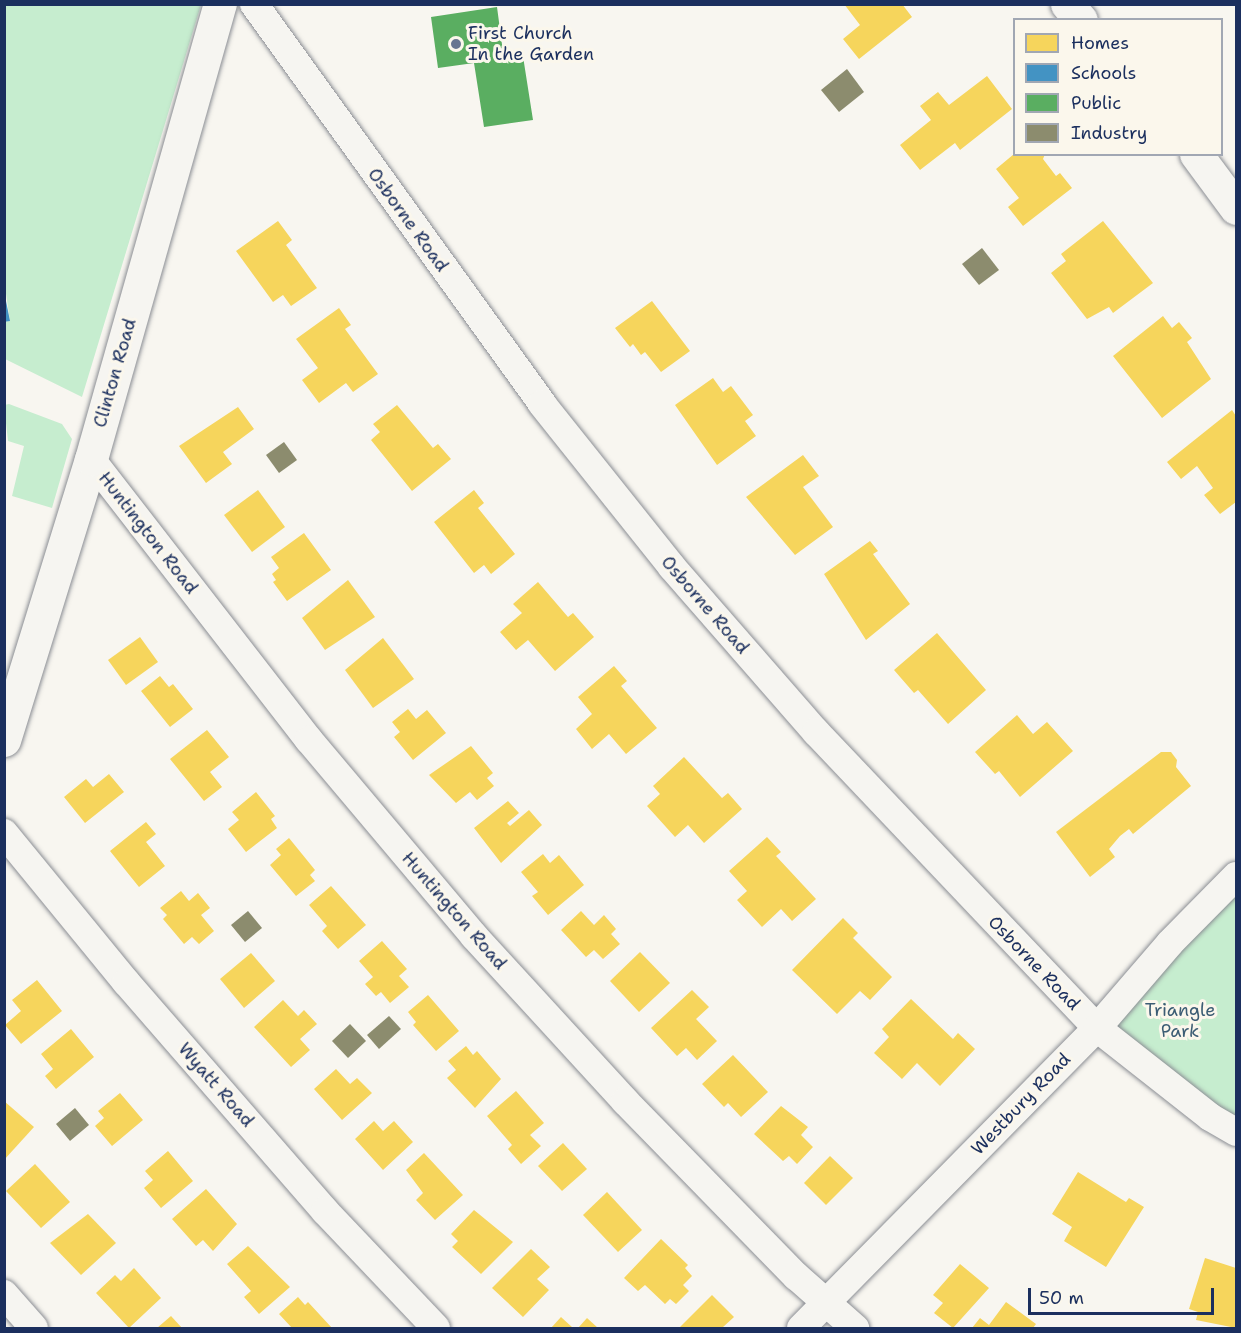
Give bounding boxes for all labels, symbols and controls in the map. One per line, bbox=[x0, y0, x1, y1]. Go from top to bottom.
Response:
legend bbox=[1013, 18, 1223, 156]
place label: First Church In the Garden bbox=[468, 23, 594, 66]
text: Homes bbox=[1071, 31, 1129, 55]
marker: First Church In the Garden bbox=[449, 37, 463, 51]
text: Schools bbox=[1071, 61, 1137, 85]
text: Public bbox=[1071, 91, 1121, 115]
text: Industry bbox=[1071, 121, 1147, 145]
street label: Osborne Road bbox=[363, 164, 453, 276]
street label: Clinton Road bbox=[89, 316, 141, 430]
street label: Huntington Road bbox=[94, 468, 202, 598]
street label: Osborne Road bbox=[656, 551, 754, 659]
street label: Huntington Road bbox=[397, 848, 511, 974]
street label: Osborne Road bbox=[984, 911, 1084, 1015]
park label: Triangle Park bbox=[1145, 1000, 1215, 1042]
street label: Wyatt Road bbox=[173, 1038, 259, 1132]
street label: Westbury Road bbox=[967, 1048, 1075, 1160]
scale bar bbox=[1031, 1276, 1217, 1314]
text: 50 m bbox=[1039, 1286, 1084, 1310]

